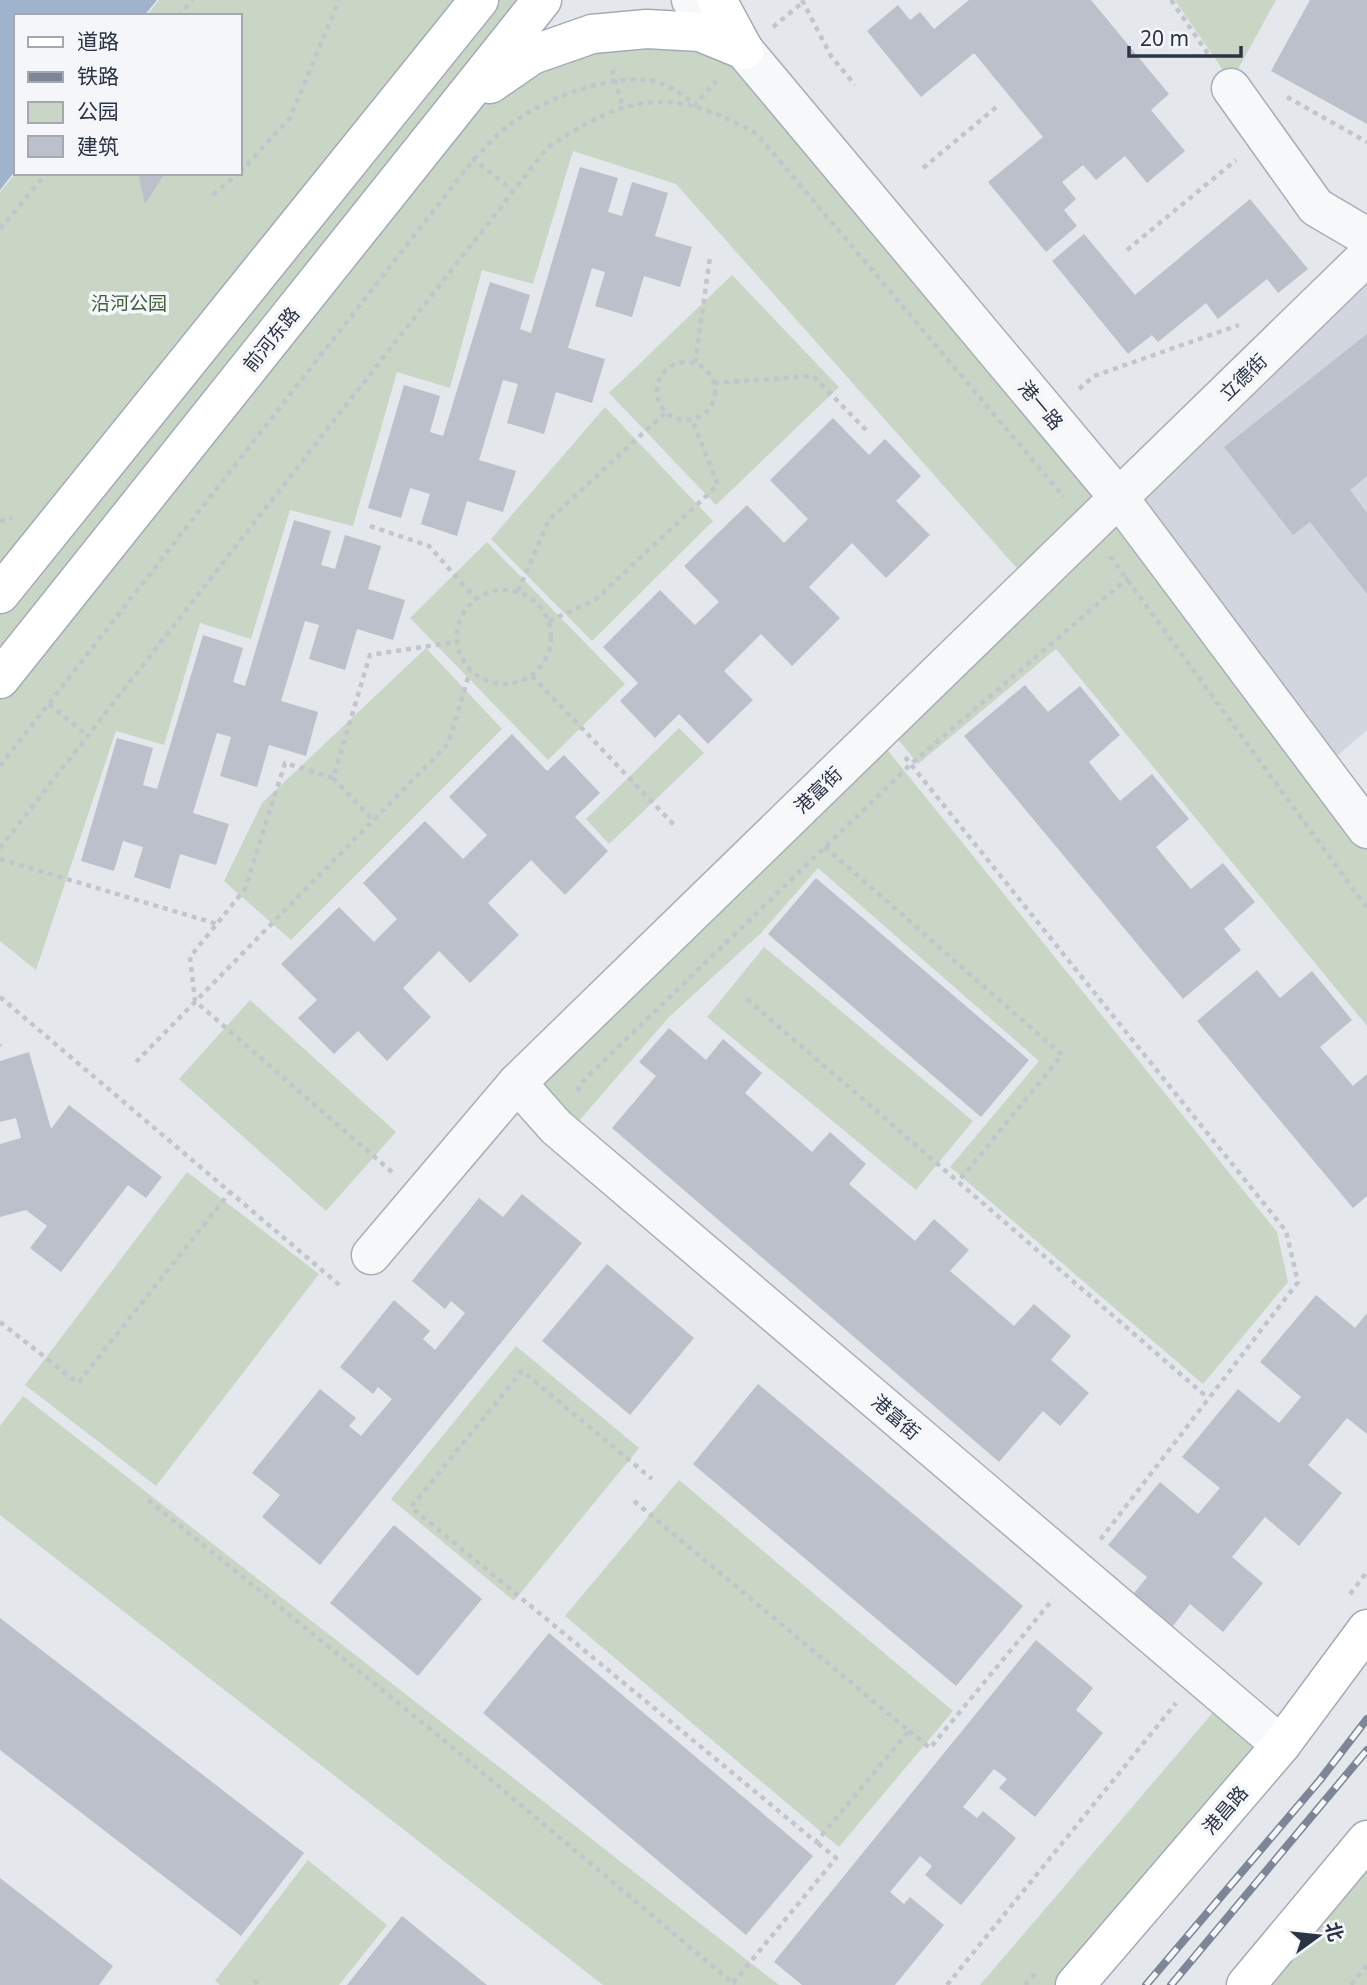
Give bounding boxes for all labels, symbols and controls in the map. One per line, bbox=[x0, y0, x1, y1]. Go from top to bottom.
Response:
legend bbox=[14, 14, 242, 175]
scale bar bbox=[1129, 14, 1241, 58]
text: 20 m bbox=[1140, 24, 1189, 52]
text: 道路 bbox=[77, 27, 119, 55]
text: 铁路 bbox=[77, 62, 119, 90]
text: 公园 bbox=[77, 97, 119, 125]
text: 建筑 bbox=[77, 132, 119, 160]
park label: 沿河公园 bbox=[91, 290, 167, 316]
street label: 前河东路 bbox=[237, 301, 305, 377]
street label: 立德街 bbox=[1213, 348, 1273, 406]
street label: 港一路 bbox=[1013, 375, 1069, 435]
street label: 港富街 bbox=[788, 761, 848, 819]
street label: 港富街 bbox=[866, 1388, 926, 1446]
street label: 港昌路 bbox=[1196, 1780, 1254, 1840]
north arrow bbox=[1283, 1901, 1353, 1971]
text: 北 bbox=[1319, 1919, 1349, 1944]

